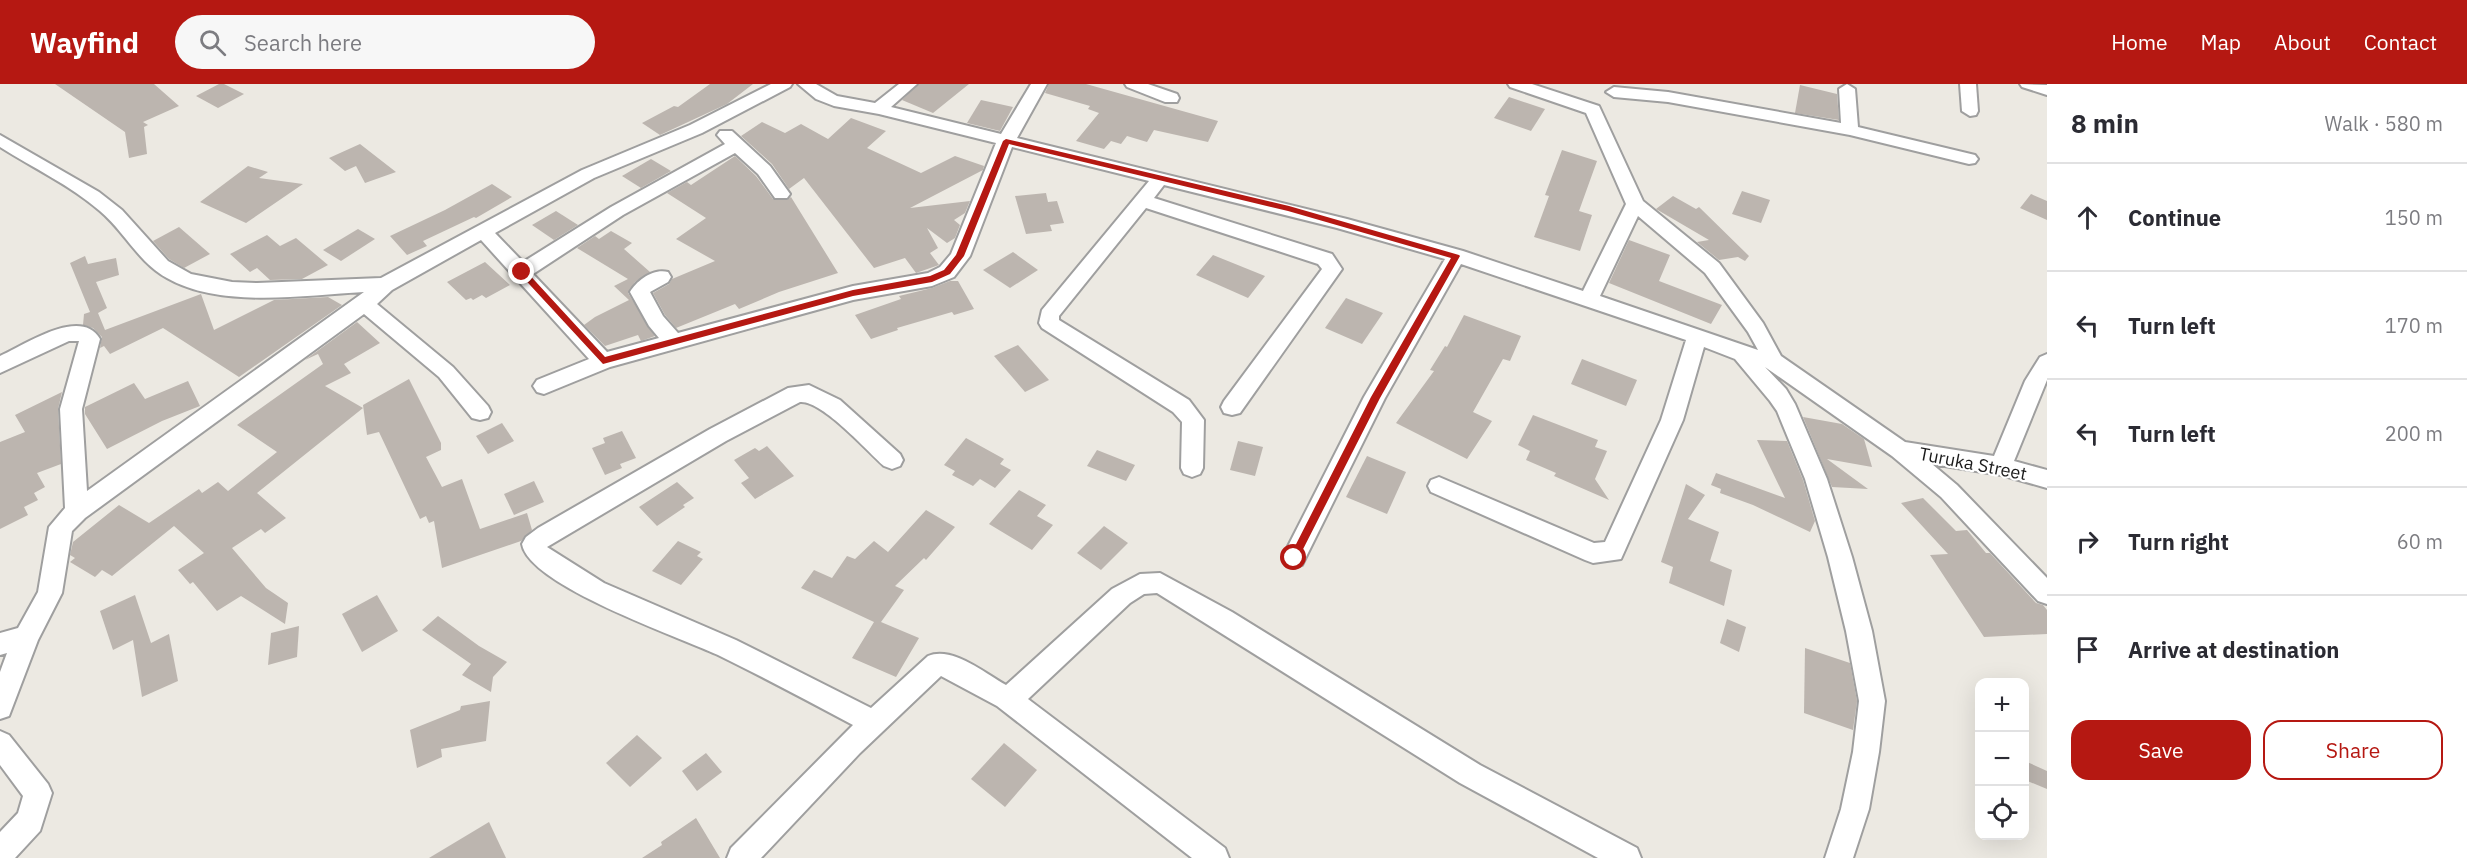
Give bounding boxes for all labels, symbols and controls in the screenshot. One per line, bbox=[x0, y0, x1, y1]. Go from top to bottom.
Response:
search box bbox=[175, 15, 595, 69]
text: Wayfind bbox=[30, 24, 139, 61]
icon: search bbox=[196, 26, 229, 59]
text: Search here bbox=[244, 28, 362, 57]
text: Home bbox=[2111, 28, 2168, 56]
text: Map bbox=[2201, 28, 2241, 56]
text: About bbox=[2274, 28, 2331, 56]
text: Contact bbox=[2364, 28, 2437, 56]
text: 8 min bbox=[2071, 106, 2139, 140]
text: Walk · 580 m bbox=[2325, 110, 2443, 137]
icon: ahead bbox=[2071, 201, 2104, 234]
text: Continue bbox=[2128, 203, 2221, 232]
text: 150 m bbox=[2385, 204, 2443, 231]
route end bbox=[508, 258, 534, 284]
icon: left bbox=[2071, 309, 2104, 342]
text: Turn left bbox=[2128, 311, 2216, 340]
text: 170 m bbox=[2385, 312, 2443, 339]
icon: left bbox=[2071, 417, 2104, 450]
text: Turn left bbox=[2128, 419, 2216, 448]
text: 200 m bbox=[2385, 420, 2443, 447]
street label: Turuka Street bbox=[1917, 442, 2029, 485]
icon: right bbox=[2071, 525, 2104, 558]
text: Turn right bbox=[2128, 527, 2229, 556]
text: 60 m bbox=[2397, 528, 2443, 555]
route start bbox=[1280, 544, 1306, 570]
icon: arrive bbox=[2071, 633, 2104, 666]
text: Arrive at destination bbox=[2128, 635, 2339, 664]
map controls bbox=[1975, 678, 2029, 840]
button: + bbox=[1975, 678, 2029, 732]
button: Save bbox=[2071, 720, 2251, 780]
button: Share bbox=[2263, 720, 2443, 780]
button: − bbox=[1975, 732, 2029, 786]
button: locate bbox=[1975, 786, 2029, 840]

